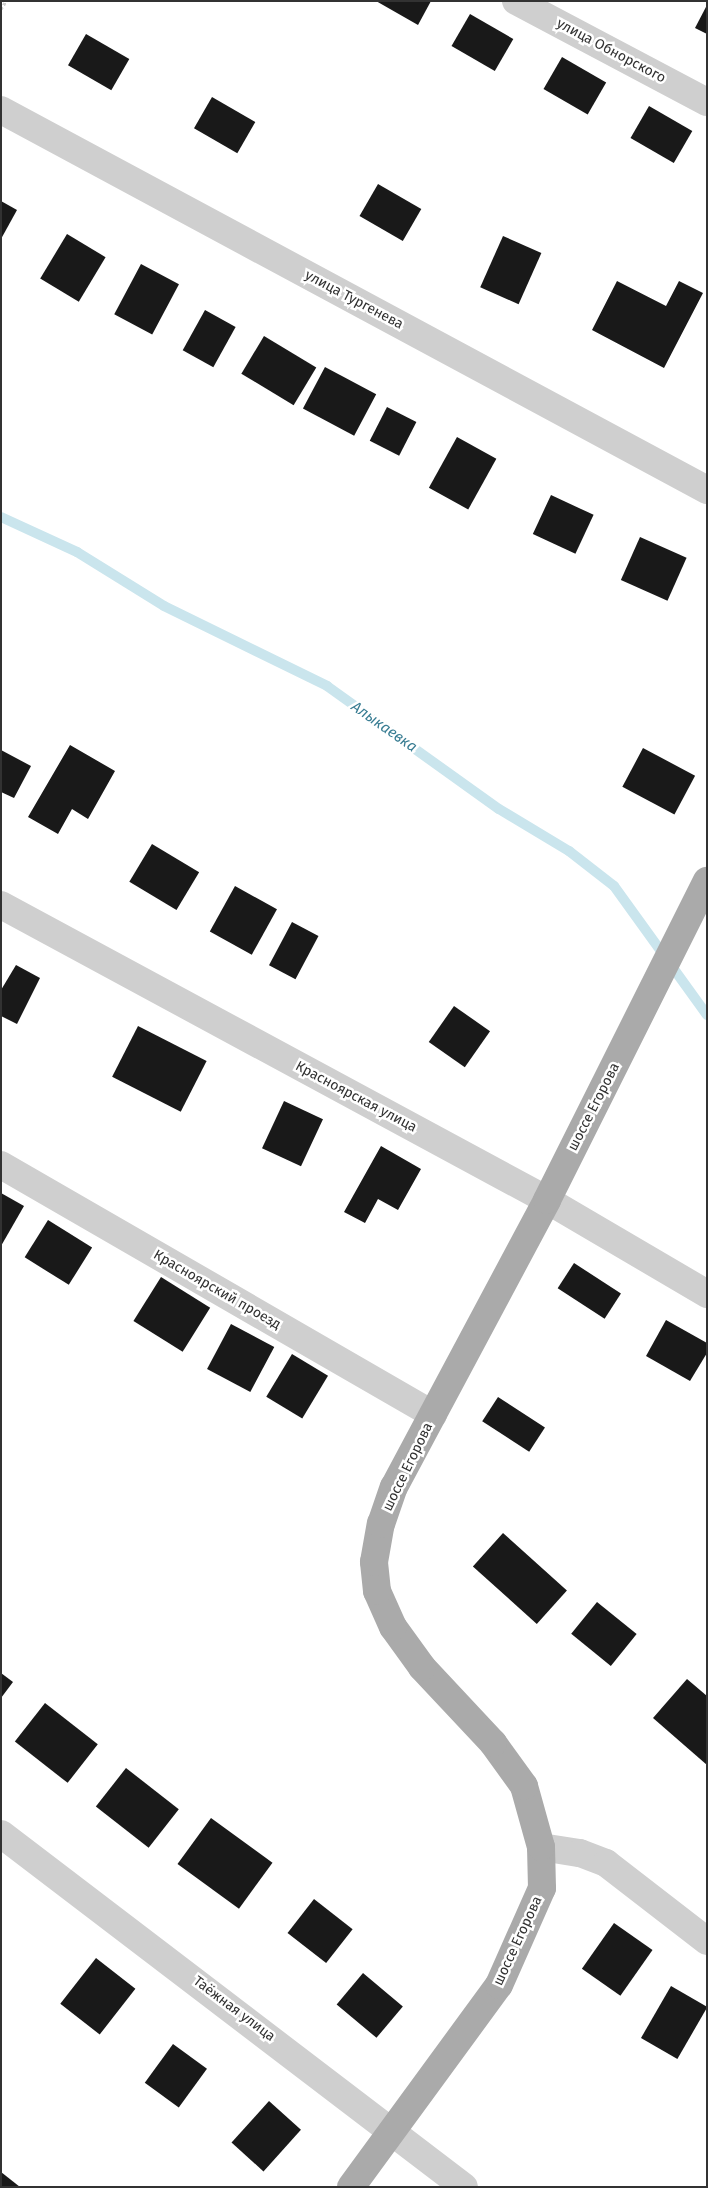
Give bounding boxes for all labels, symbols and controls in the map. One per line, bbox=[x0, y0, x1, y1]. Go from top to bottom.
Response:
street label: улица Обнорского bbox=[554, 15, 668, 87]
street label: улица Тургенева bbox=[302, 267, 406, 333]
water label: Алыкаевка bbox=[348, 698, 420, 756]
street label: Красноярская улица bbox=[293, 1058, 419, 1136]
street label: шоссе Егорова bbox=[565, 1060, 623, 1154]
street label: Красноярский проезд bbox=[150, 1247, 284, 1333]
street label: шоссе Егорова bbox=[379, 1420, 437, 1514]
street label: шоссе Егорова bbox=[490, 1894, 546, 1988]
street label: Таёжная улица bbox=[190, 1973, 278, 2045]

